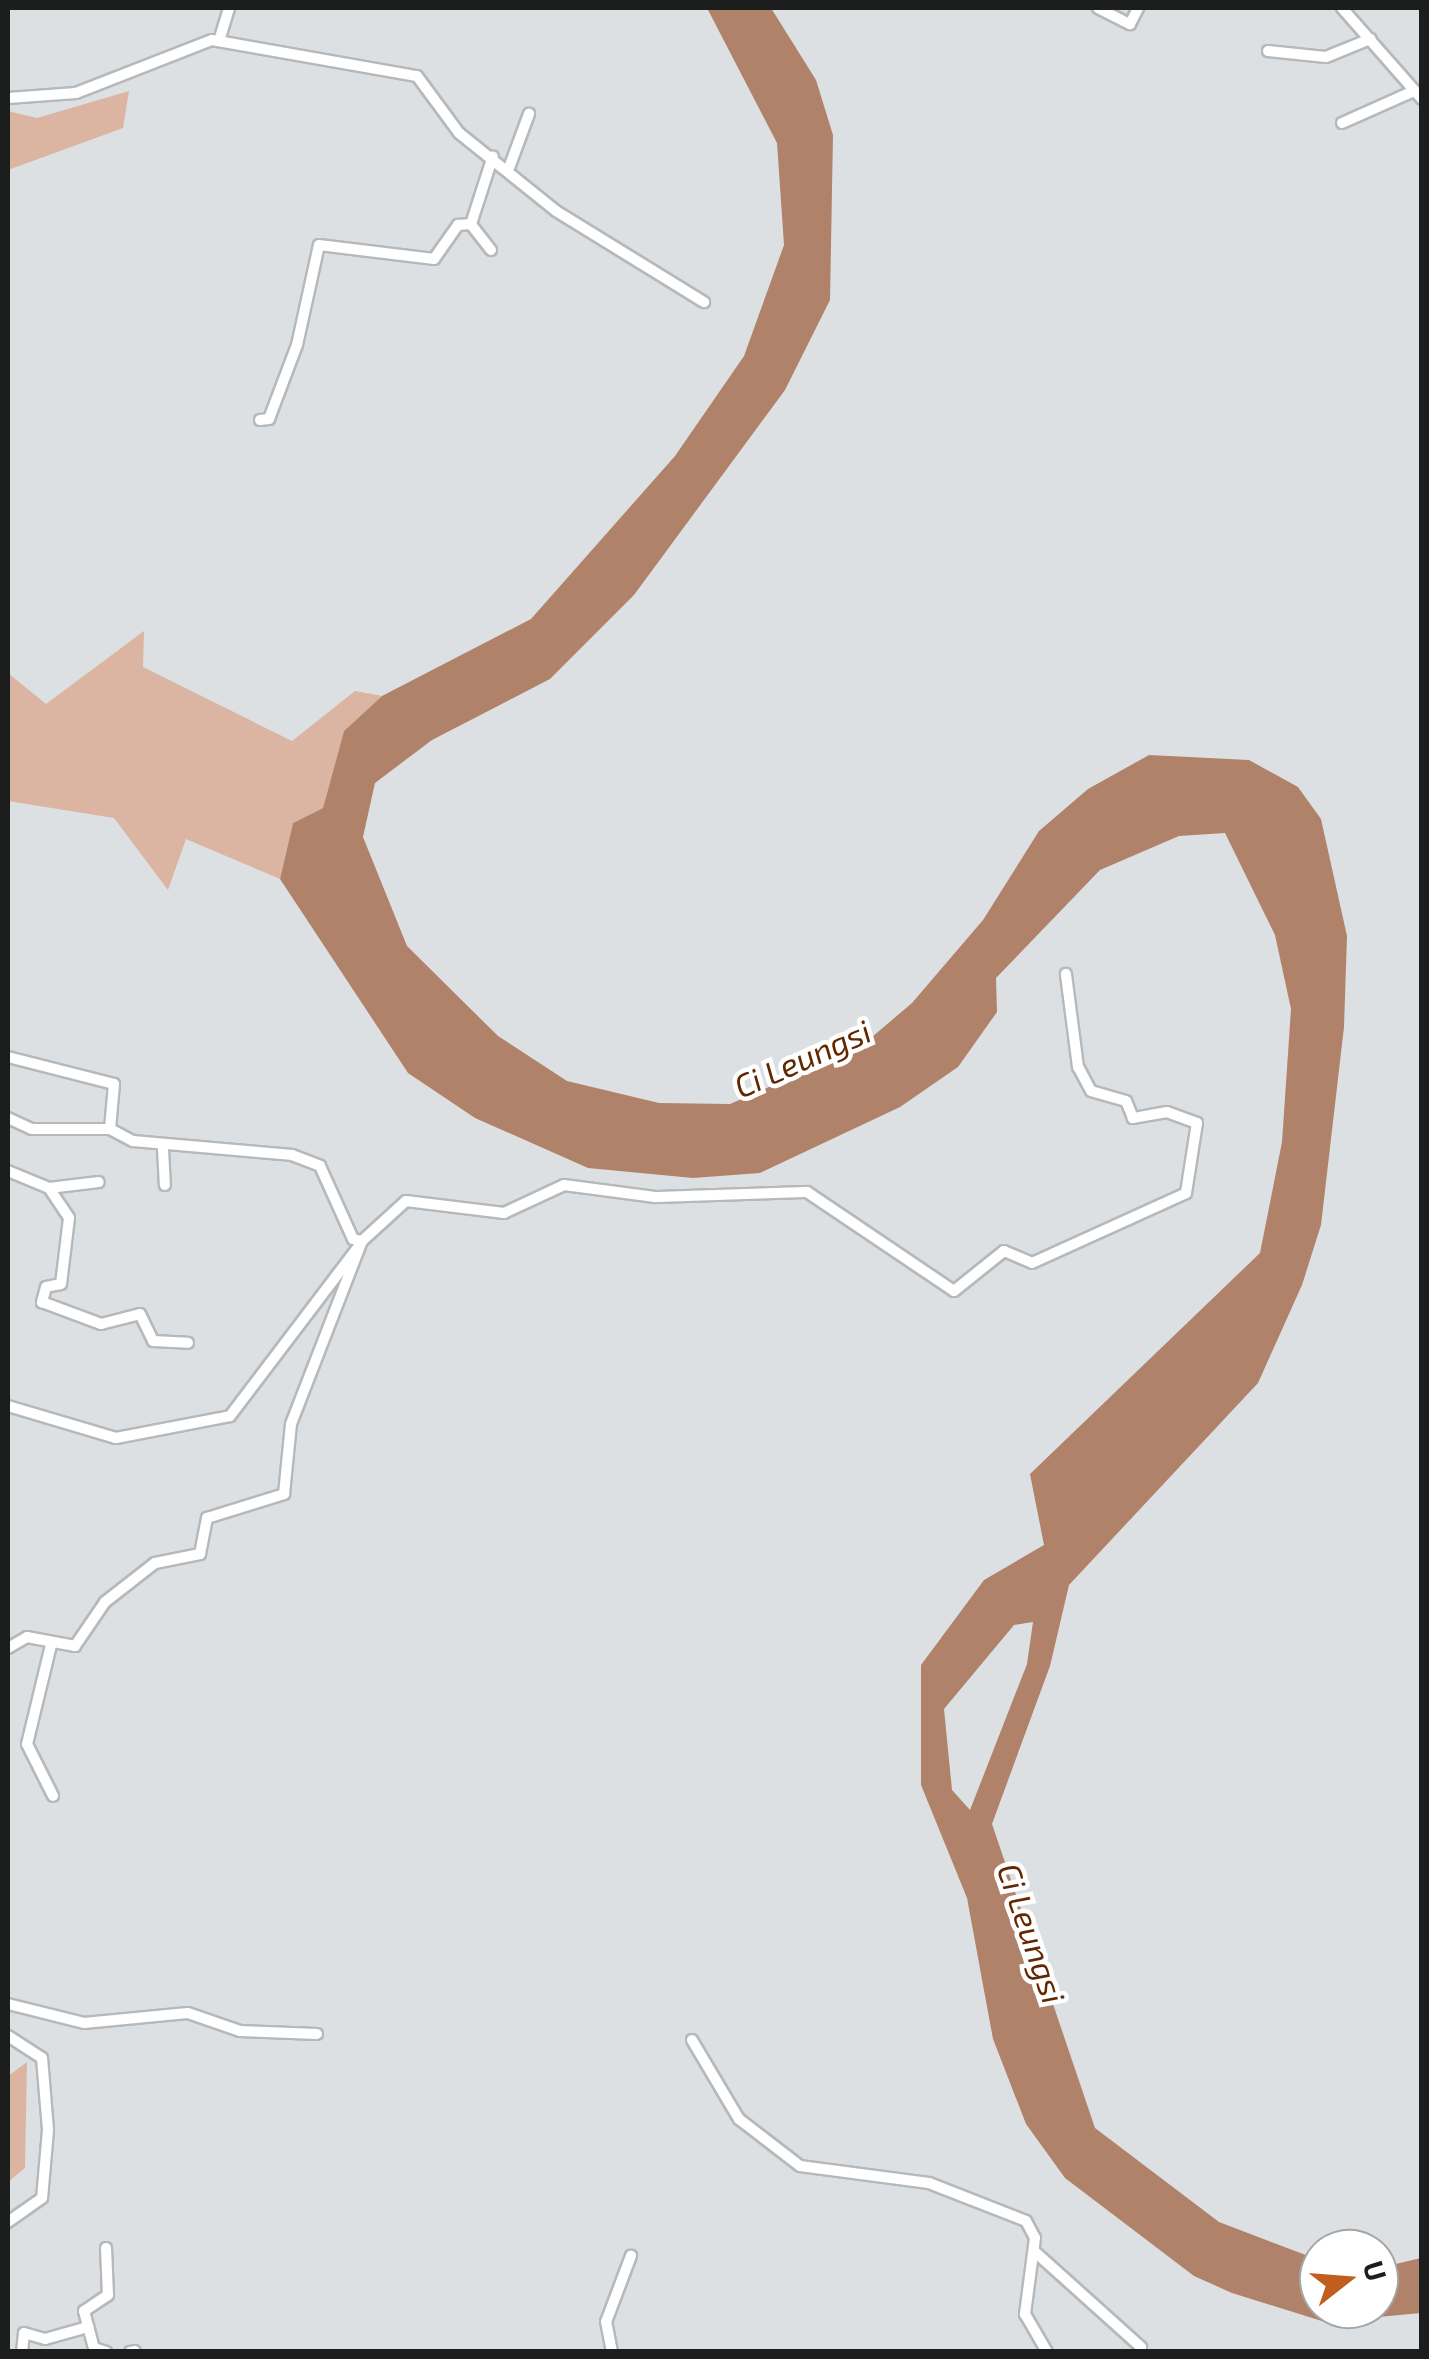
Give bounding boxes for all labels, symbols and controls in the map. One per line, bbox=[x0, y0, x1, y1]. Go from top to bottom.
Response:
water label: Ci Leungsi bbox=[728, 1011, 876, 1105]
water label: Ci Leungsi bbox=[990, 1858, 1074, 2008]
north arrow bbox=[1299, 2229, 1399, 2329]
text: U bbox=[1357, 2257, 1395, 2285]

